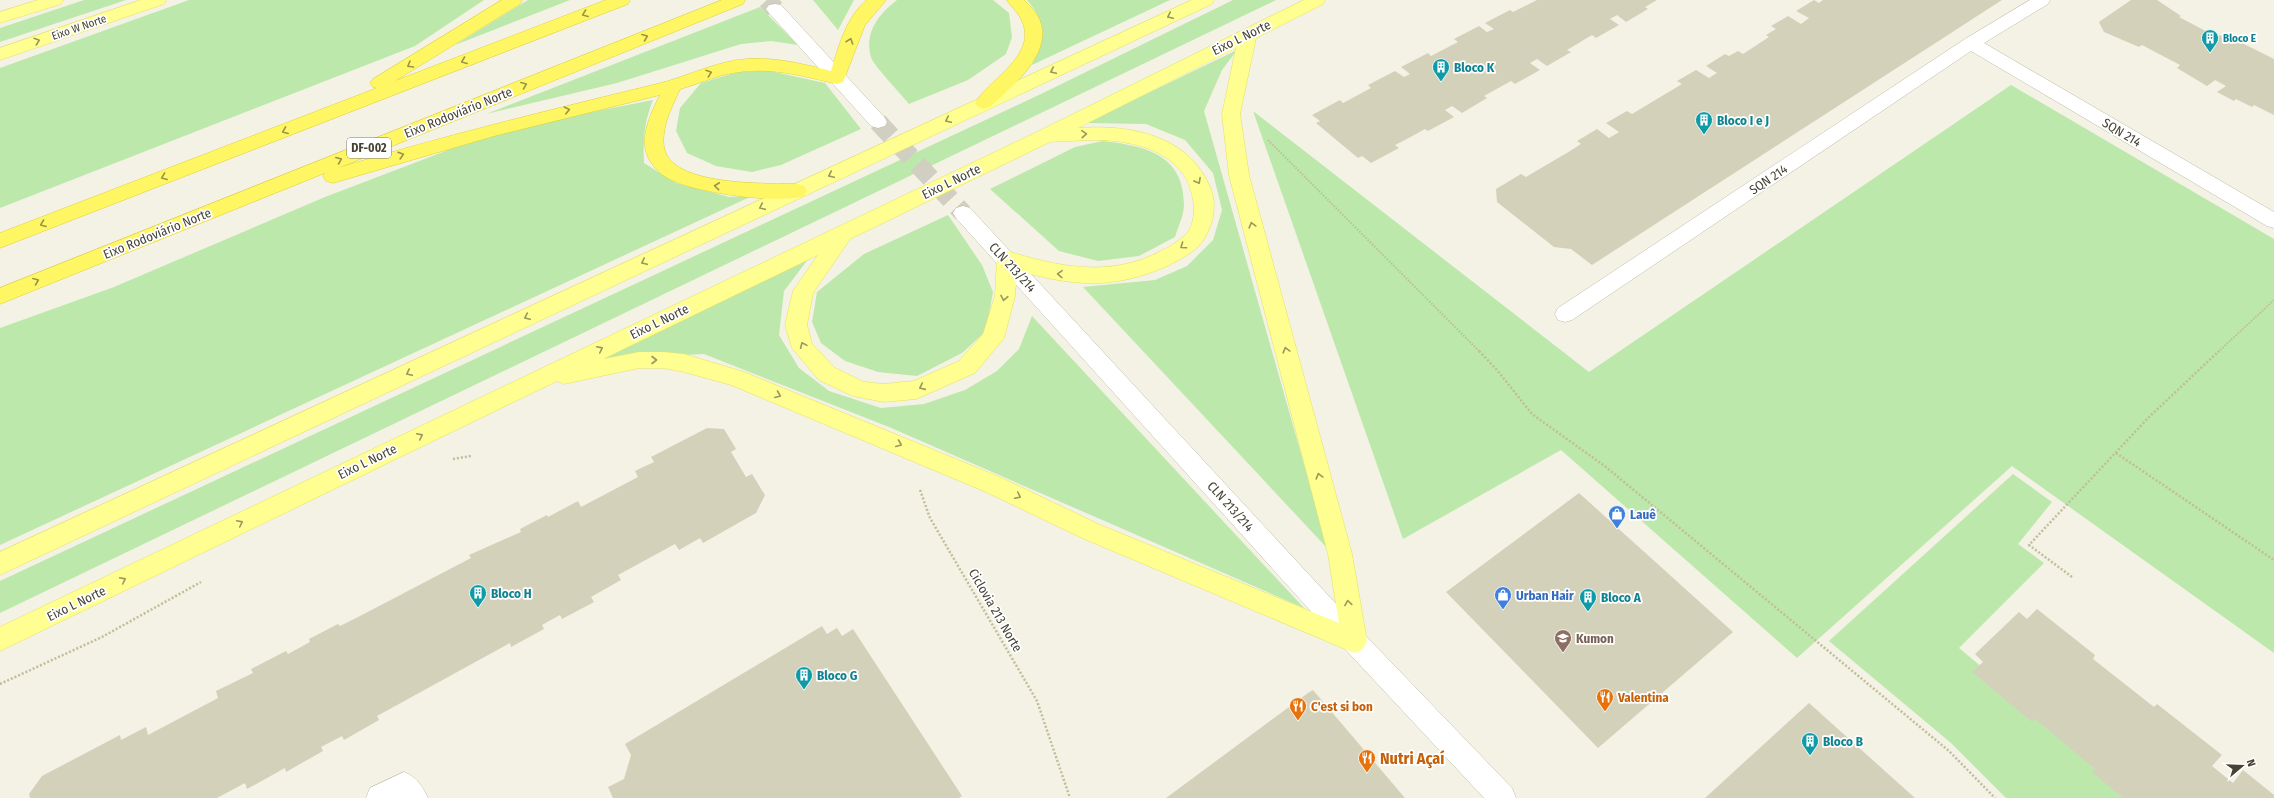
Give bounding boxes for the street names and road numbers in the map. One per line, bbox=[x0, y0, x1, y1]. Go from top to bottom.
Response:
street label: Eixo W Norte bbox=[50, 12, 108, 43]
street label: Eixo L Norte bbox=[1209, 17, 1273, 58]
street label: Eixo Rodoviário Norte bbox=[402, 84, 514, 141]
street label: SQN 214 bbox=[2100, 115, 2144, 150]
road number: DF-002 bbox=[347, 138, 391, 158]
street label: Eixo L Norte bbox=[919, 161, 983, 202]
street label: SQN 214 bbox=[1747, 161, 1790, 197]
street label: Eixo Rodoviário Norte bbox=[101, 205, 213, 262]
street label: CLN 213/214 bbox=[986, 240, 1039, 295]
street label: Eixo L Norte bbox=[627, 301, 691, 342]
street label: Eixo L Norte bbox=[335, 441, 399, 482]
street label: CLN 213/214 bbox=[1204, 478, 1257, 534]
street label: Ciclovia 213 Norte bbox=[966, 566, 1025, 654]
street label: Eixo L Norte bbox=[44, 583, 108, 624]

